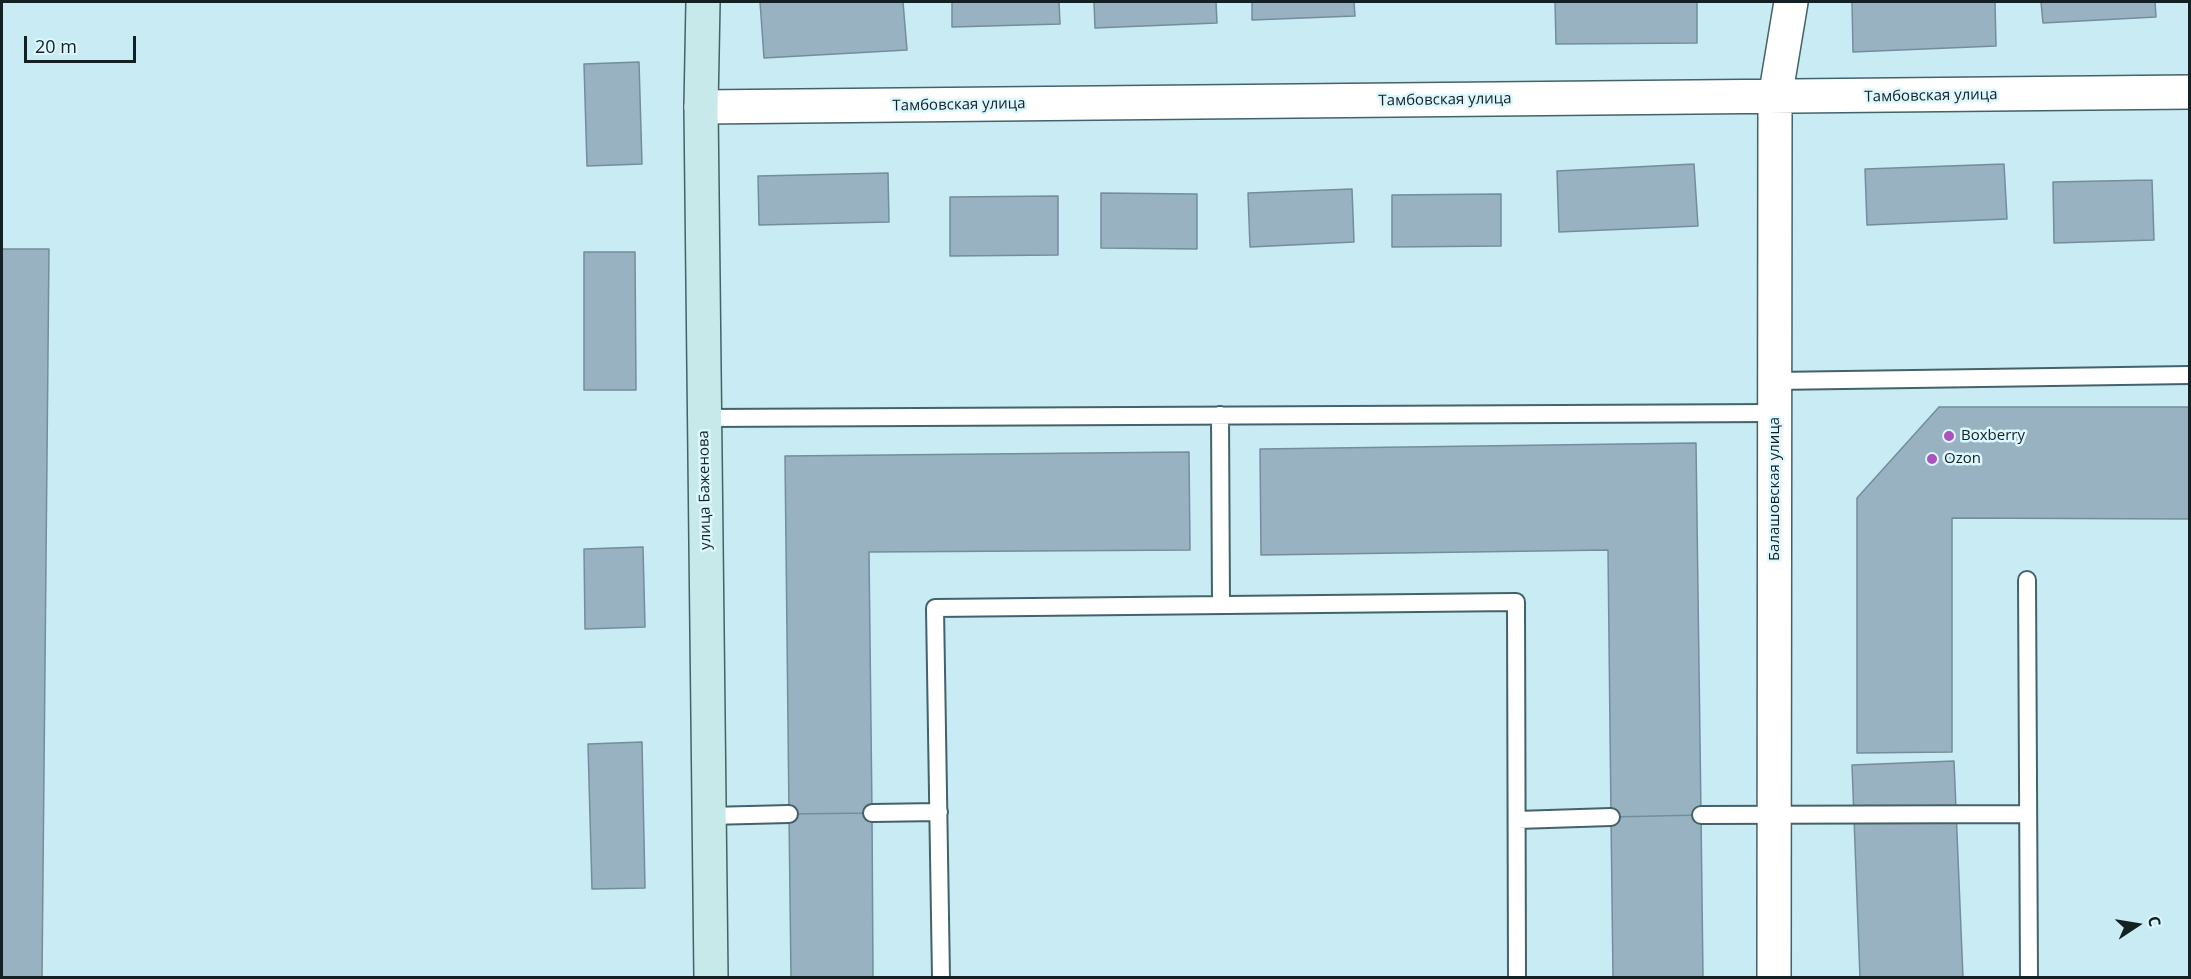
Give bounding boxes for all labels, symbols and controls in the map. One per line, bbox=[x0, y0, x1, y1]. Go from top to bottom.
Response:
scale bar bbox=[27, 24, 140, 62]
text: 20 m bbox=[35, 34, 77, 58]
street label: Тамбовская улица bbox=[1864, 86, 1998, 106]
street label: Тамбовская улица bbox=[1378, 90, 1512, 110]
street label: Тамбовская улица bbox=[892, 95, 1026, 115]
street label: Балашовская улица bbox=[1766, 417, 1784, 561]
place label: Boxberry bbox=[1961, 427, 2025, 445]
marker: Boxberry bbox=[1942, 429, 1956, 443]
street label: улица Баженова bbox=[695, 430, 715, 550]
place label: Ozon bbox=[1944, 450, 1981, 468]
marker: Ozon bbox=[1925, 452, 1939, 466]
north arrow bbox=[2107, 895, 2167, 955]
text: С bbox=[2143, 914, 2166, 929]

